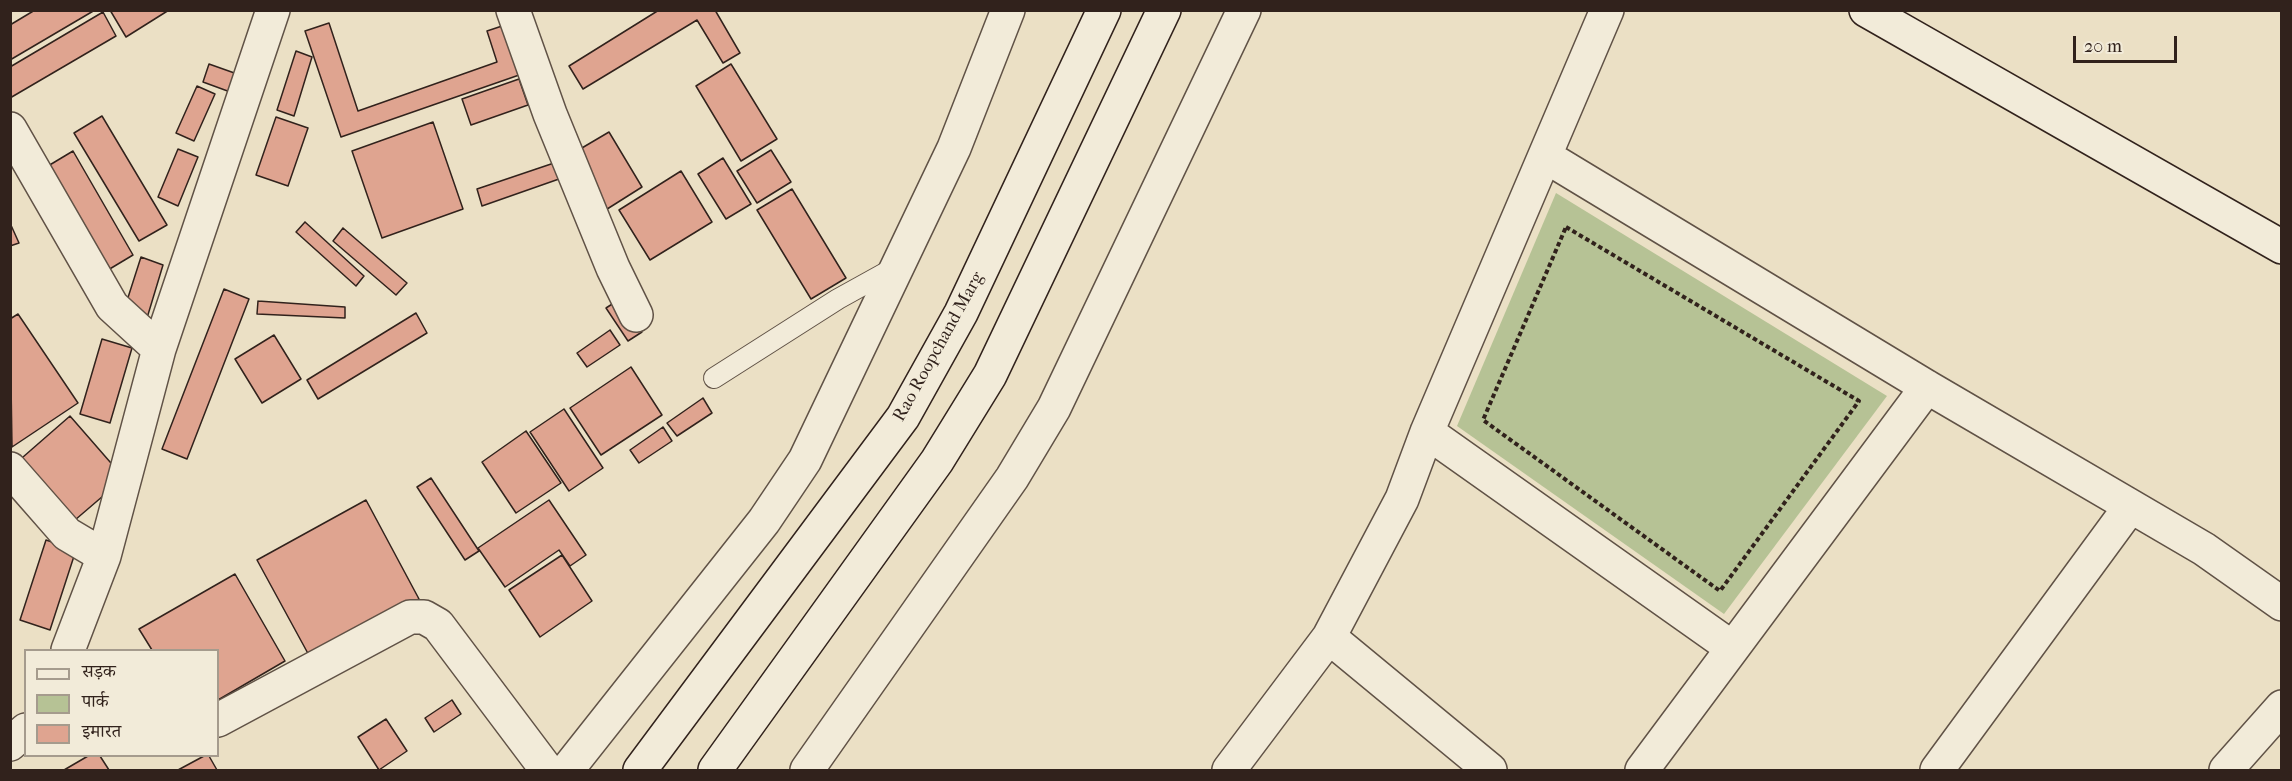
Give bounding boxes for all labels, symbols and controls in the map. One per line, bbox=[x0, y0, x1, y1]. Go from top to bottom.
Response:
scale bar bbox=[2076, 24, 2180, 62]
text: 20 m bbox=[2084, 36, 2122, 57]
street label: Rao Roopchand Marg bbox=[889, 268, 989, 426]
legend bbox=[24, 649, 219, 757]
text: सड़क bbox=[82, 661, 116, 682]
text: पार्क bbox=[82, 691, 109, 712]
text: इमारत bbox=[82, 721, 121, 742]

